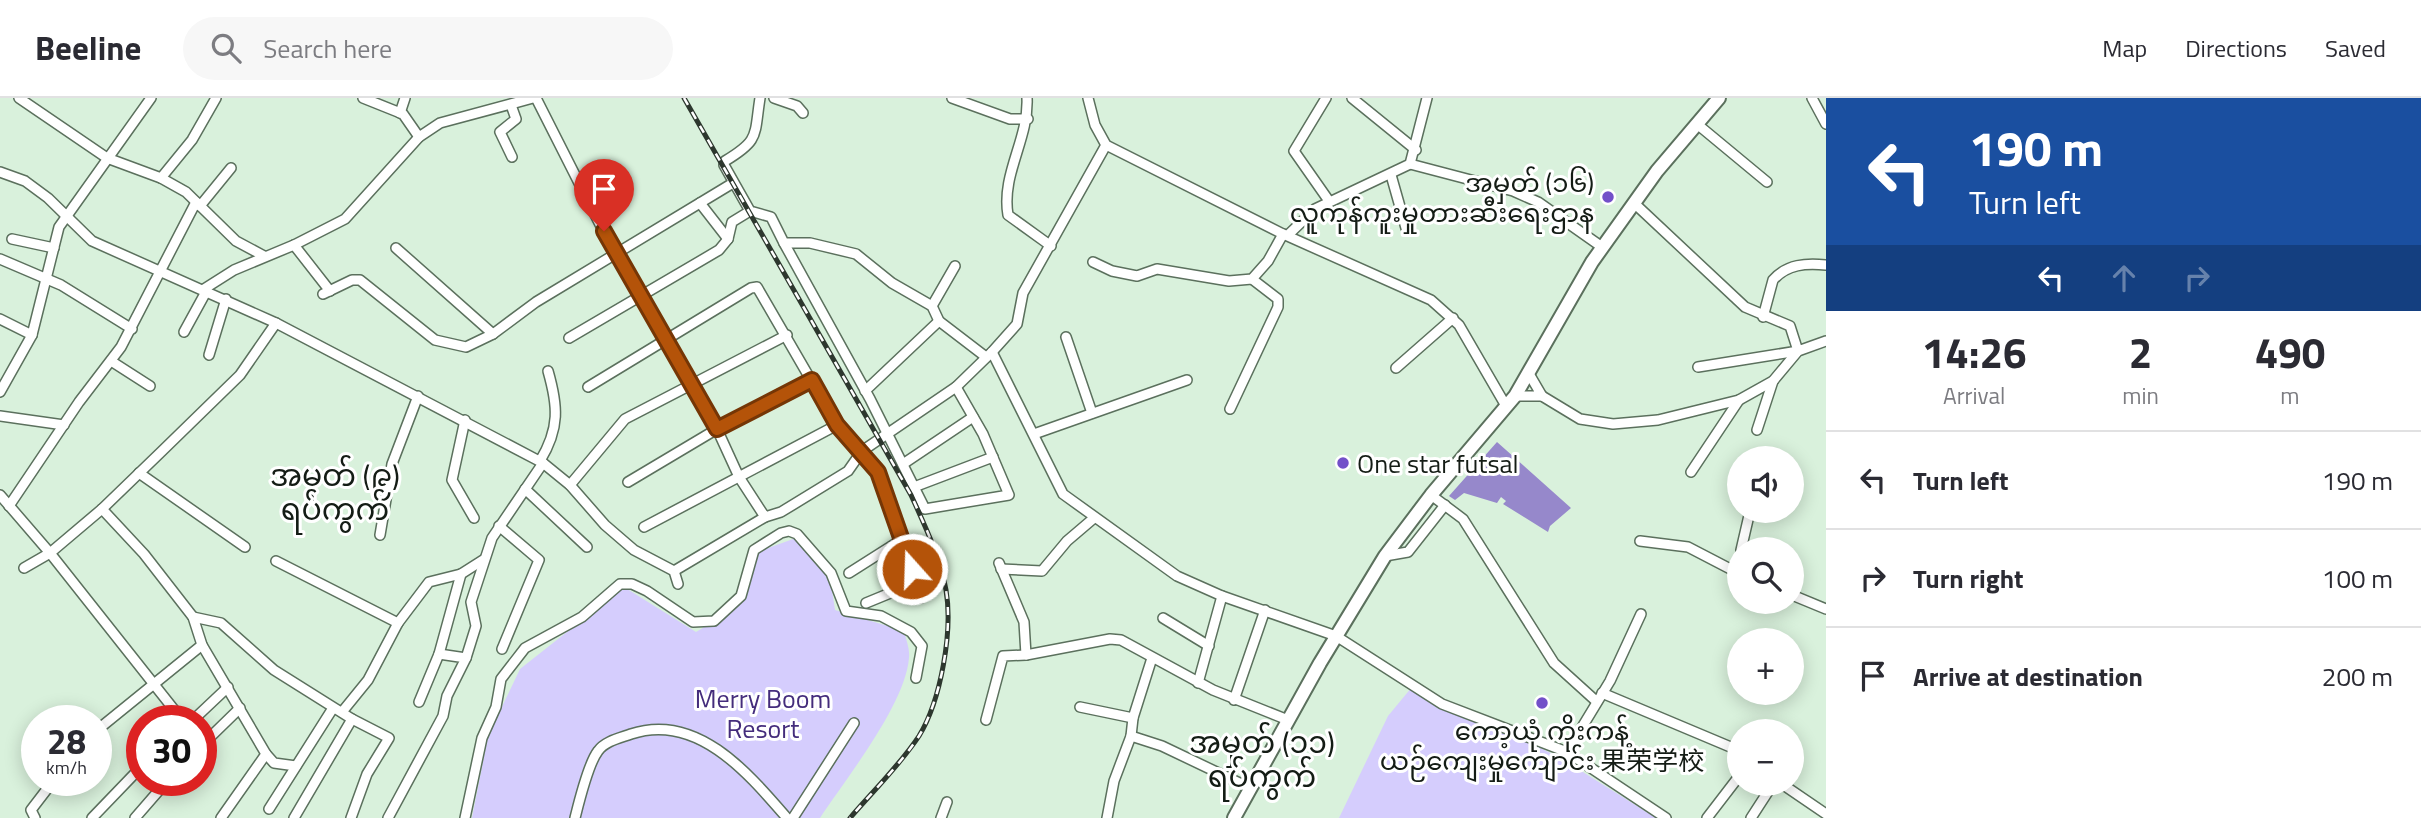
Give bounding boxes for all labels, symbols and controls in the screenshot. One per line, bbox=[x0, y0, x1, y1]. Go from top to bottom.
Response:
search box bbox=[183, 17, 673, 80]
text: Beeline bbox=[35, 23, 141, 73]
icon: search bbox=[207, 29, 245, 67]
text: Search here bbox=[263, 29, 392, 68]
text: Map bbox=[2102, 30, 2147, 66]
text: Directions bbox=[2185, 30, 2287, 66]
text: Saved bbox=[2325, 30, 2386, 66]
text: 190 m bbox=[1969, 110, 2103, 185]
icon: left bbox=[1854, 126, 1945, 217]
pin bbox=[574, 159, 634, 231]
place label: အမှတ် (၁၆) လူကုန်ကူးမှုတားဆီးရေးဌာန bbox=[1290, 163, 1594, 234]
icon: arrive bbox=[585, 170, 623, 208]
text: Turn left bbox=[1969, 178, 2081, 226]
marker: အမှတ် (၁၆) လူကုန်ကူးမှုတားဆီးရေးဌာန bbox=[1600, 189, 1616, 205]
icon: left bbox=[2032, 259, 2070, 297]
icon: ahead bbox=[2105, 259, 2143, 297]
icon: right bbox=[2178, 259, 2216, 297]
text: 14:26 bbox=[1922, 320, 2027, 384]
text: 2 bbox=[2129, 320, 2152, 384]
text: 490 bbox=[2255, 320, 2325, 384]
text: Arrival bbox=[1943, 378, 2005, 413]
text: min bbox=[2122, 378, 2159, 413]
text: m bbox=[2280, 378, 2300, 413]
place label: One star futsal bbox=[1357, 444, 1519, 483]
map controls bbox=[1727, 446, 1804, 796]
button: sound bbox=[1727, 446, 1804, 523]
district label: အမှတ် (၉) ရပ်ကွက် bbox=[270, 452, 400, 535]
marker: One star futsal bbox=[1335, 455, 1351, 471]
icon: left bbox=[1854, 461, 1892, 499]
text: Turn left bbox=[1913, 461, 2008, 500]
text: 190 m bbox=[2322, 461, 2393, 500]
position arrow bbox=[875, 532, 949, 606]
button: search bbox=[1727, 537, 1804, 614]
icon: right bbox=[1854, 559, 1892, 597]
text: Turn right bbox=[1913, 559, 2024, 598]
text: 100 m bbox=[2322, 559, 2393, 598]
button: + bbox=[1727, 628, 1804, 705]
icon: arrive bbox=[1854, 657, 1892, 695]
text: Arrive at destination bbox=[1913, 657, 2143, 696]
text: 200 m bbox=[2322, 657, 2393, 696]
park label: Merry Boom Resort bbox=[695, 679, 831, 748]
marker: ကော့ယုံ ကိုးကန့် ယဉ်ကျေးမှုကျောင်း 果荣学校 bbox=[1534, 695, 1550, 711]
speed limit sign: 30 bbox=[126, 705, 217, 796]
place label: ကော့ယုံ ကိုးကန့် ယဉ်ကျေးမှုကျောင်း 果荣学校 bbox=[1380, 711, 1704, 782]
text: 28 bbox=[47, 714, 86, 768]
district label: အမှတ် (၁၁) ရပ်ကွက် bbox=[1189, 719, 1335, 802]
button: − bbox=[1727, 719, 1804, 796]
text: km/h bbox=[46, 754, 87, 781]

